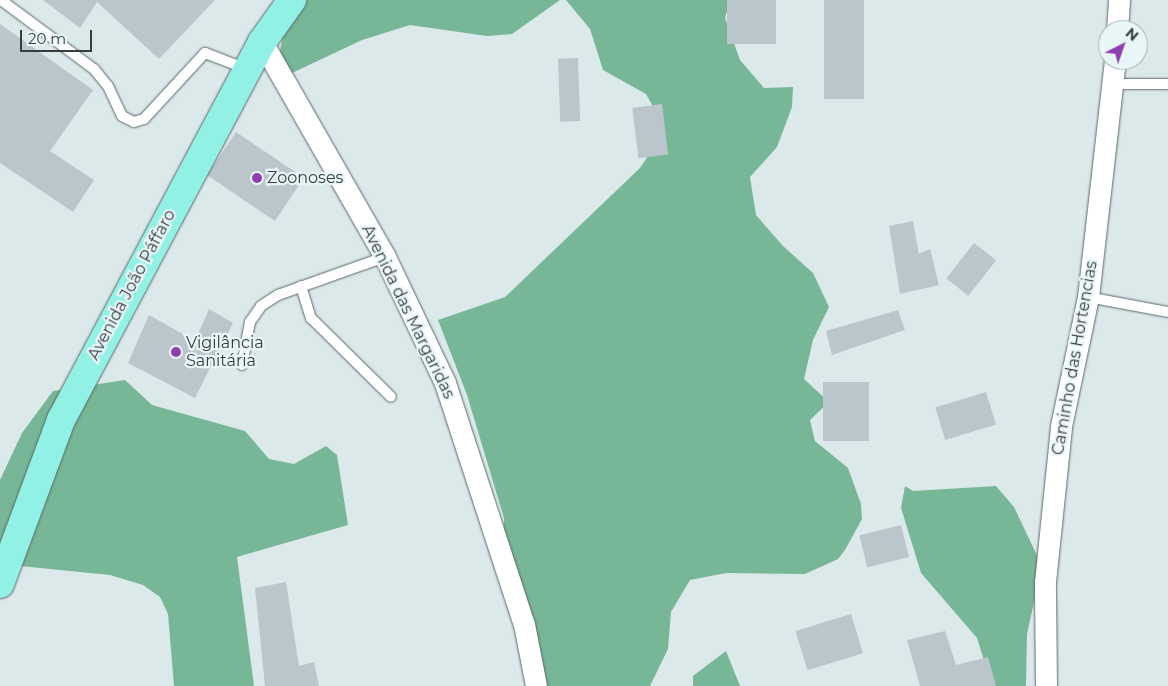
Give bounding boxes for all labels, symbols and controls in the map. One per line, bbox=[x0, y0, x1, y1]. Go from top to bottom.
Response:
scale bar bbox=[22, 20, 95, 52]
north arrow bbox=[1098, 20, 1148, 70]
text: N bbox=[1122, 24, 1142, 45]
text: 20 m bbox=[28, 29, 66, 48]
place label: Zoonoses bbox=[267, 168, 343, 188]
marker: Zoonoses bbox=[251, 172, 263, 184]
street label: Avenida João Páffaro bbox=[84, 207, 180, 363]
street label: Avenida das Margaridas bbox=[357, 222, 459, 402]
street label: Caminho das Hortencias bbox=[1048, 259, 1102, 457]
place label: Vigilância Sanitária bbox=[186, 333, 264, 371]
marker: Vigilância Sanitária bbox=[170, 346, 182, 358]

